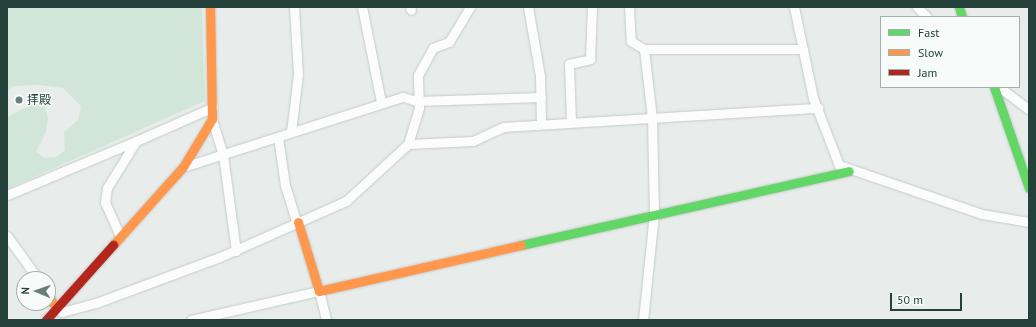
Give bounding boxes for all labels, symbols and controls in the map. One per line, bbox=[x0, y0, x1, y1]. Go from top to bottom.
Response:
legend bbox=[880, 16, 1020, 88]
text: Fast bbox=[918, 25, 939, 40]
text: Slow bbox=[918, 45, 943, 60]
text: Jam bbox=[918, 65, 937, 80]
place label: 拝殿 bbox=[27, 93, 51, 107]
marker: 拝殿 bbox=[14, 95, 24, 105]
north arrow bbox=[16, 271, 56, 311]
scale bar bbox=[892, 285, 964, 311]
text: N bbox=[18, 287, 32, 294]
text: 50 m bbox=[897, 292, 923, 307]

